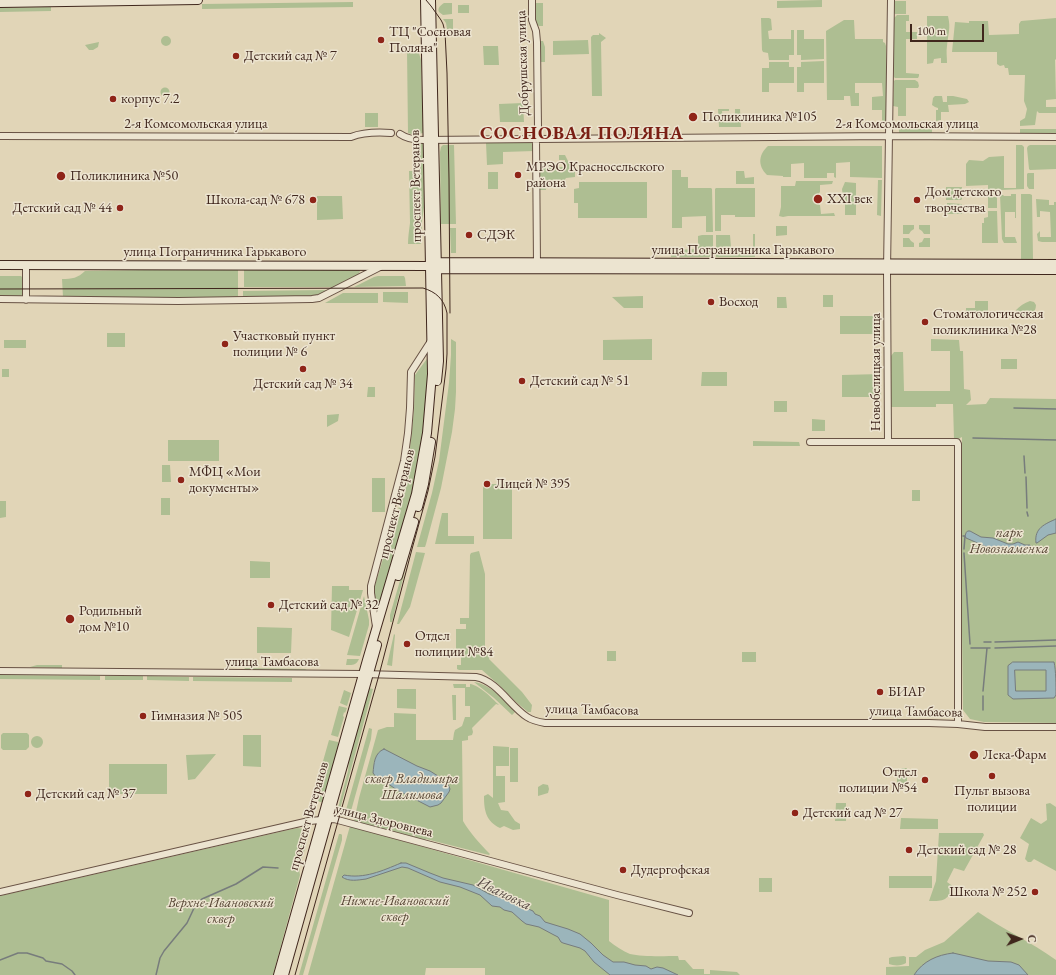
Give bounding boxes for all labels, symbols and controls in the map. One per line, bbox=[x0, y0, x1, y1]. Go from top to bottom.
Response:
street label: Добрушская улица bbox=[513, 10, 533, 116]
scale bar bbox=[912, 16, 986, 42]
text: 100 m bbox=[917, 23, 946, 39]
place label: ТЦ "Сосновая Поляна" bbox=[389, 24, 471, 56]
marker: ТЦ "Сосновая Поляна" bbox=[376, 35, 386, 45]
place label: Детский сад № 7 bbox=[244, 48, 337, 64]
marker: Детский сад № 7 bbox=[231, 51, 241, 61]
place label: корпус 7.2 bbox=[121, 91, 180, 107]
marker: корпус 7.2 bbox=[108, 94, 118, 104]
place label: Поликлиника №105 bbox=[702, 109, 817, 125]
marker: Поликлиника №105 bbox=[687, 111, 699, 123]
street label: 2-я Комсомольская улица bbox=[124, 116, 268, 132]
street label: 2-я Комсомольская улица bbox=[835, 116, 979, 132]
district label: СОСНОВАЯ ПОЛЯНА bbox=[480, 123, 684, 145]
street label: проспект Ветеранов bbox=[407, 130, 425, 242]
place label: МРЭО Красносельского района bbox=[526, 159, 664, 192]
place label: Поликлиника №50 bbox=[70, 168, 178, 184]
marker: Поликлиника №50 bbox=[55, 170, 67, 182]
marker: МРЭО Красносельского района bbox=[513, 170, 523, 180]
place label: Дом детского творчества bbox=[925, 184, 1001, 216]
place label: XXI век bbox=[827, 191, 872, 207]
place label: Школа-сад № 678 bbox=[206, 192, 305, 208]
marker: XXI век bbox=[812, 193, 824, 205]
marker: Школа-сад № 678 bbox=[308, 195, 318, 205]
marker: Дом детского творчества bbox=[912, 195, 922, 205]
place label: Детский сад № 44 bbox=[13, 200, 112, 216]
marker: Детский сад № 44 bbox=[115, 203, 125, 213]
place label: СДЭК bbox=[477, 227, 515, 243]
marker: СДЭК bbox=[464, 230, 474, 240]
street label: улица Пограничника Гарькавого bbox=[652, 242, 834, 258]
street label: улица Пограничника Гарькавого bbox=[124, 244, 306, 260]
place label: Восход bbox=[719, 294, 758, 310]
marker: Восход bbox=[706, 297, 716, 307]
place label: Стоматологическая поликлиника №28 bbox=[933, 306, 1044, 338]
street label: Новобелицкая улица bbox=[868, 313, 884, 431]
marker: Стоматологическая поликлиника №28 bbox=[920, 317, 930, 327]
place label: Участковый пункт полиции № 6 bbox=[233, 328, 335, 360]
marker: Участковый пункт полиции № 6 bbox=[220, 339, 230, 349]
marker: Детский сад № 34 bbox=[298, 364, 308, 374]
place label: Детский сад № 51 bbox=[530, 373, 629, 389]
place label: Детский сад № 34 bbox=[253, 376, 353, 392]
marker: Детский сад № 51 bbox=[517, 376, 527, 386]
street label: проспект Ветеранов bbox=[375, 448, 419, 560]
place label: МФЦ «Мои документы» bbox=[189, 464, 261, 496]
marker: МФЦ «Мои документы» bbox=[176, 475, 186, 485]
place label: Лицей № 395 bbox=[495, 476, 570, 492]
marker: Лицей № 395 bbox=[482, 479, 492, 489]
park label: парк Новознаменка bbox=[969, 525, 1049, 558]
place label: Детский сад № 32 bbox=[279, 597, 378, 613]
marker: Детский сад № 32 bbox=[266, 600, 276, 610]
place label: Родильный дом №10 bbox=[79, 603, 142, 636]
marker: Родильный дом №10 bbox=[64, 613, 76, 625]
place label: Отдел полиции №84 bbox=[415, 628, 493, 660]
marker: Отдел полиции №84 bbox=[402, 639, 412, 649]
street label: улица Тамбасова bbox=[225, 654, 319, 670]
place label: БИАР bbox=[888, 684, 925, 700]
marker: БИАР bbox=[875, 687, 885, 697]
street label: улица Тамбасова bbox=[545, 701, 639, 719]
street label: улица Тамбасова bbox=[869, 703, 963, 721]
place label: Гимназия № 505 bbox=[151, 708, 243, 724]
marker: Гимназия № 505 bbox=[138, 711, 148, 721]
place label: Лека-Фарм bbox=[983, 747, 1046, 763]
marker: Лека-Фарм bbox=[968, 749, 980, 761]
street label: проспект Ветеранов bbox=[285, 760, 333, 872]
place label: Отдел полиции №54 bbox=[839, 764, 917, 796]
park label: сквер Владимира Шалимова bbox=[365, 771, 459, 804]
marker: Пульт вызова полиции bbox=[987, 771, 997, 781]
marker: Отдел полиции №54 bbox=[920, 775, 930, 785]
place label: Пульт вызова полиции bbox=[954, 783, 1030, 816]
place label: Детский сад № 37 bbox=[36, 786, 135, 802]
marker: Детский сад № 37 bbox=[23, 789, 33, 799]
street label: улица Здоровцева bbox=[333, 801, 435, 841]
place label: Детский сад № 27 bbox=[803, 805, 902, 821]
marker: Детский сад № 27 bbox=[790, 808, 800, 818]
place label: Детский сад № 28 bbox=[917, 842, 1016, 858]
marker: Детский сад № 28 bbox=[904, 845, 914, 855]
place label: Дудергофская bbox=[631, 862, 710, 878]
marker: Дудергофская bbox=[618, 865, 628, 875]
water label: Ивановка bbox=[474, 873, 534, 915]
place label: Школа № 252 bbox=[949, 884, 1027, 900]
marker: Школа № 252 bbox=[1030, 887, 1040, 897]
park label: Нижне-Ивановский сквер bbox=[341, 893, 449, 926]
park label: Верхне-Ивановский сквер bbox=[168, 895, 274, 928]
north arrow bbox=[1000, 919, 1040, 959]
text: С bbox=[1025, 935, 1039, 943]

